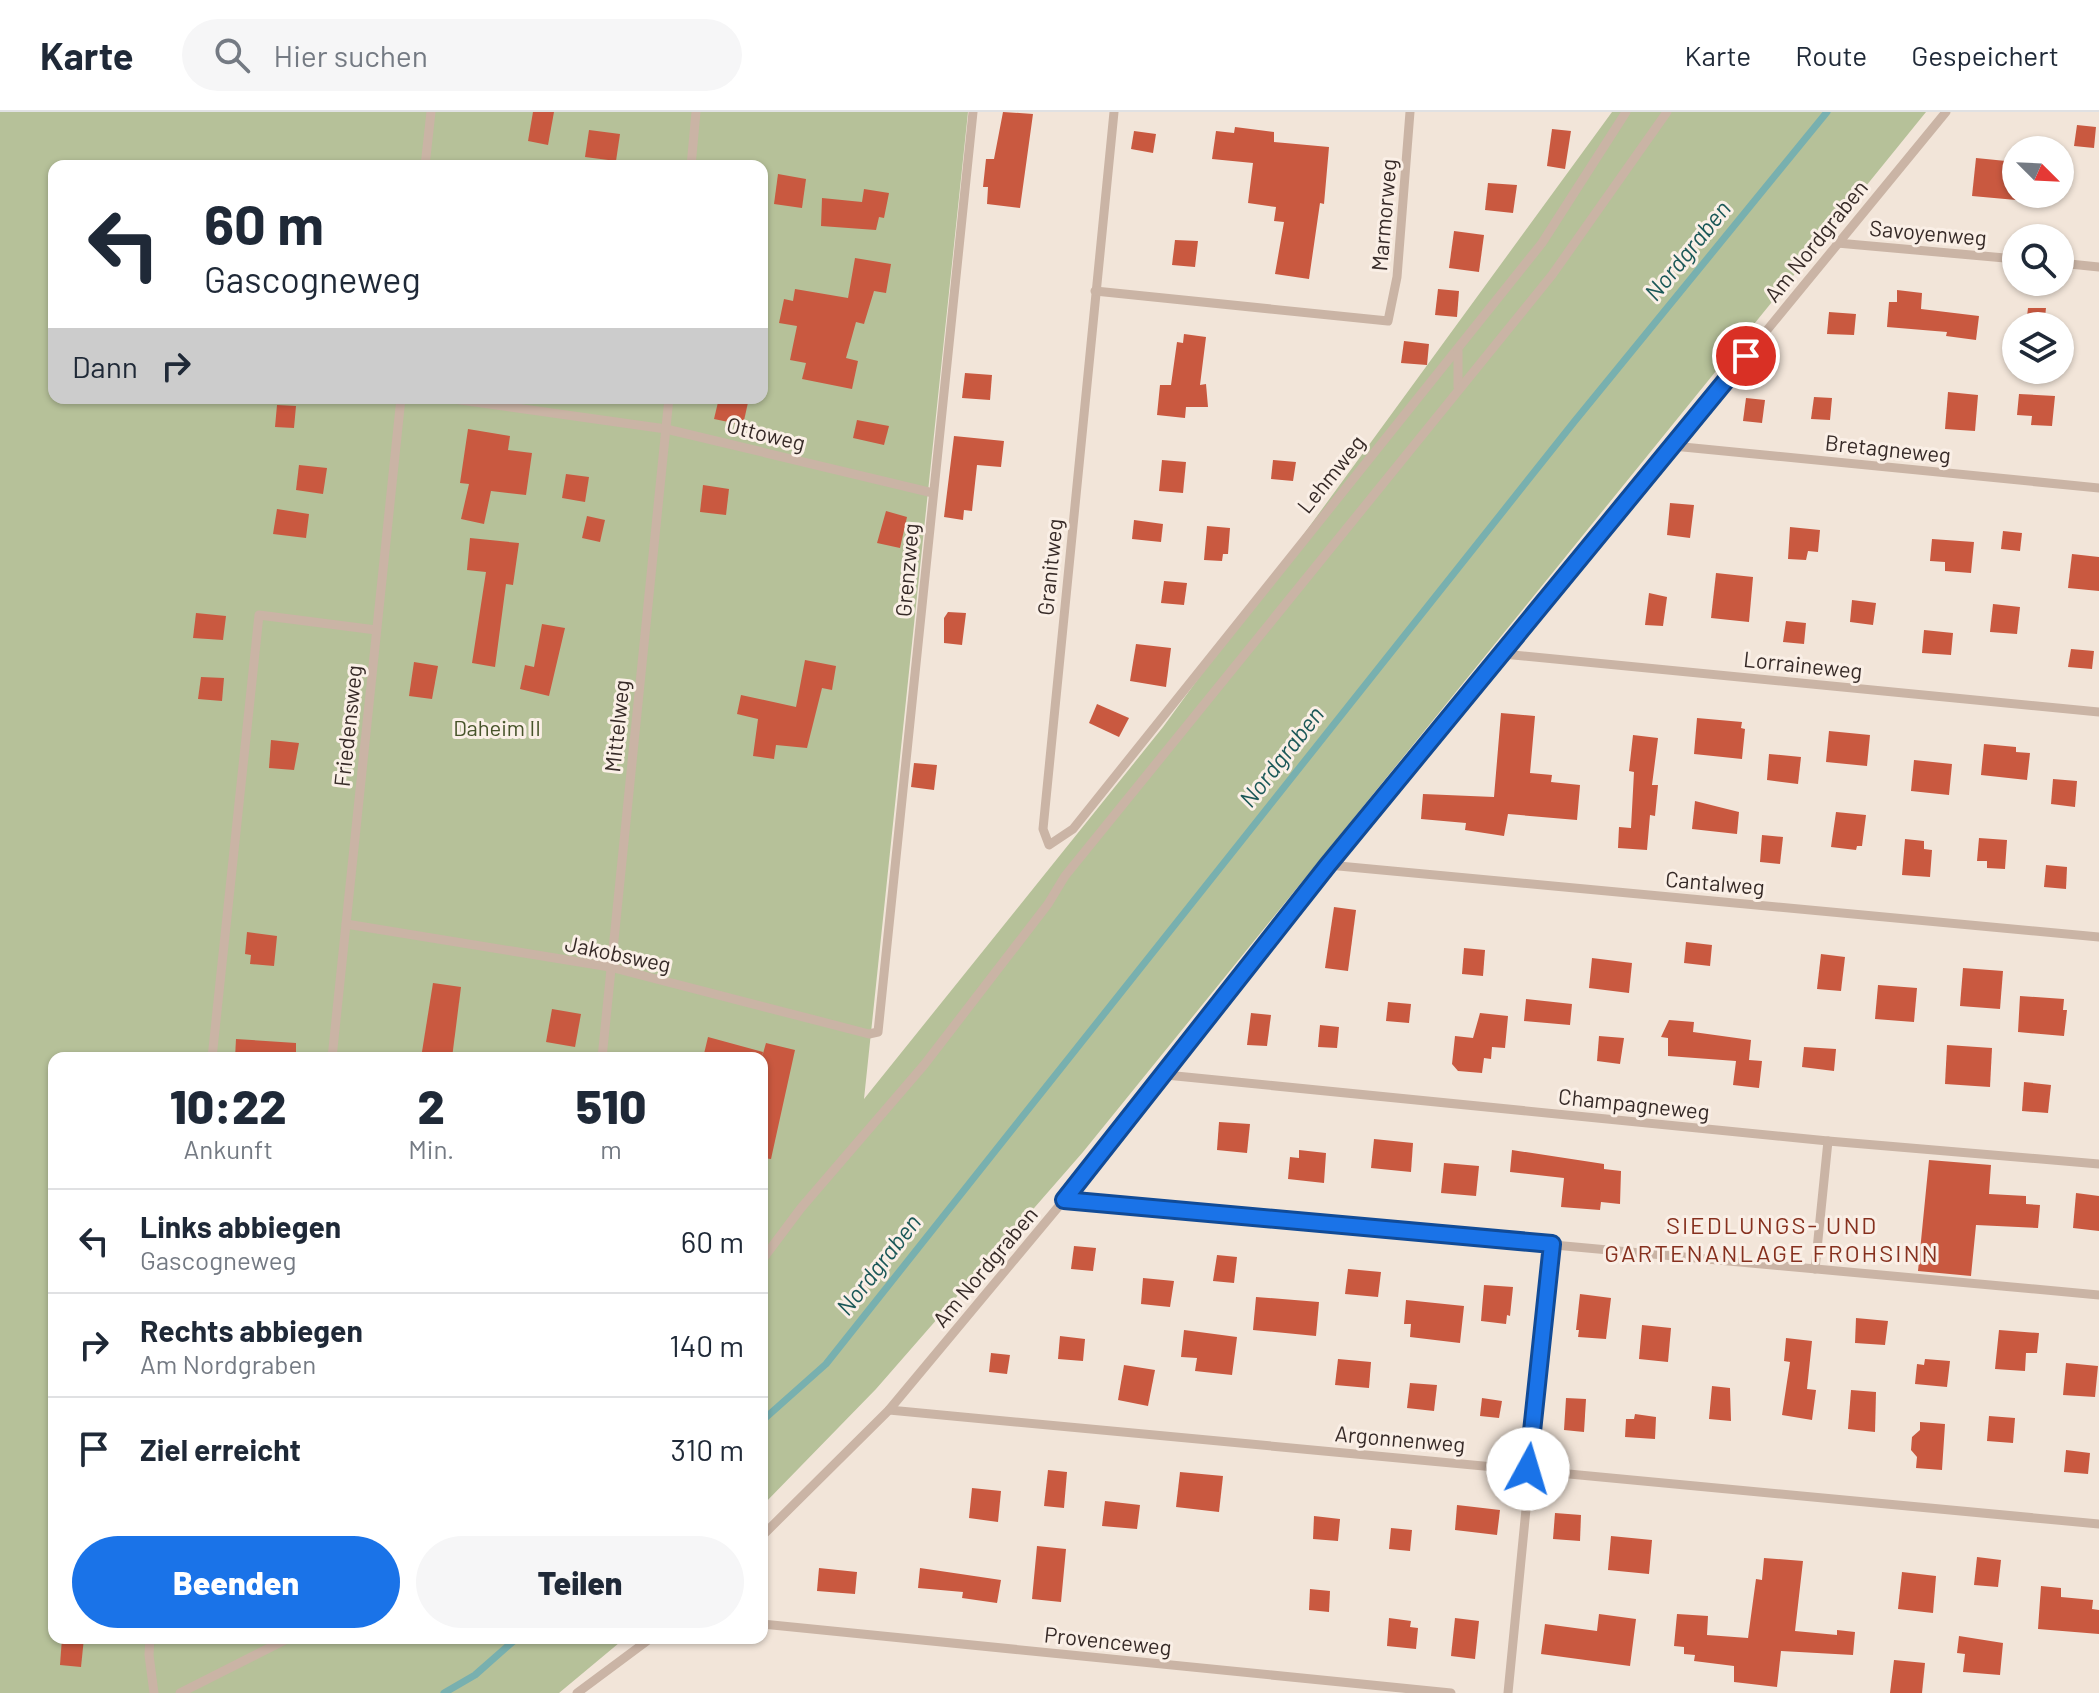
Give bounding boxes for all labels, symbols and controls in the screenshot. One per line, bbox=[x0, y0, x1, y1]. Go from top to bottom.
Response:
search box bbox=[182, 19, 742, 91]
text: Karte bbox=[40, 32, 134, 78]
icon: search bbox=[210, 33, 254, 77]
text: Hier suchen bbox=[274, 37, 428, 73]
text: Karte bbox=[1685, 38, 1751, 72]
text: Route bbox=[1795, 38, 1867, 72]
text: Gespeichert bbox=[1911, 38, 2059, 72]
north arrow bbox=[2002, 136, 2074, 208]
map controls bbox=[2002, 136, 2074, 384]
street label: Marmorweg bbox=[1365, 158, 1401, 272]
street label: Am Nordgraben bbox=[1758, 174, 1872, 307]
text: 60 m bbox=[204, 189, 324, 256]
icon: left bbox=[72, 192, 176, 296]
water label: Nordgraben bbox=[1638, 194, 1736, 306]
street label: Savoyenweg bbox=[1868, 214, 1988, 250]
button: search bbox=[2002, 224, 2074, 296]
text: Gascogneweg bbox=[204, 257, 421, 300]
button: layers bbox=[2002, 312, 2074, 384]
pin bbox=[1712, 322, 1780, 390]
icon: arrive bbox=[1724, 334, 1768, 378]
icon: right bbox=[154, 344, 198, 388]
text: Dann bbox=[72, 348, 138, 384]
street label: Ottoweg bbox=[724, 411, 808, 455]
street label: Bretagneweg bbox=[1824, 428, 1952, 468]
street label: Lehmweg bbox=[1291, 429, 1370, 518]
street label: Granitweg bbox=[1031, 517, 1067, 617]
street label: Grenzweg bbox=[889, 522, 923, 618]
street label: Lorraineweg bbox=[1742, 645, 1864, 683]
street label: Friedensweg bbox=[328, 664, 366, 788]
street label: Mittelweg bbox=[598, 678, 634, 773]
water label: Nordgraben bbox=[1232, 700, 1329, 812]
park label: Daheim II bbox=[453, 714, 541, 740]
street label: Cantalweg bbox=[1664, 865, 1766, 899]
street label: Jakobsweg bbox=[563, 929, 673, 977]
text: 10:22 bbox=[170, 1076, 287, 1134]
text: 2 bbox=[418, 1076, 445, 1134]
text: 510 bbox=[576, 1076, 646, 1134]
street label: Champagneweg bbox=[1557, 1082, 1711, 1124]
text: Ankunft bbox=[183, 1133, 273, 1164]
text: Min. bbox=[408, 1133, 454, 1164]
text: m bbox=[600, 1133, 622, 1164]
street label: Am Nordgraben bbox=[926, 1201, 1042, 1332]
text: Links abbiegen bbox=[140, 1208, 341, 1244]
water label: Nordgraben bbox=[829, 1208, 926, 1320]
district label: SIEDLUNGS- UND GARTENANLAGE FROHSINN bbox=[1604, 1210, 1940, 1267]
icon: left bbox=[72, 1219, 116, 1263]
text: 60 m bbox=[681, 1223, 744, 1259]
text: Gascogneweg bbox=[140, 1244, 297, 1275]
text: Rechts abbiegen bbox=[140, 1312, 363, 1348]
icon: right bbox=[72, 1323, 116, 1367]
text: 140 m bbox=[669, 1327, 744, 1363]
text: Am Nordgraben bbox=[140, 1348, 316, 1379]
street label: Argonnenweg bbox=[1334, 1419, 1466, 1457]
icon: arrive bbox=[72, 1427, 116, 1471]
position arrow bbox=[1486, 1427, 1570, 1511]
text: Ziel erreicht bbox=[140, 1431, 301, 1467]
text: 310 m bbox=[671, 1431, 744, 1467]
button: Beenden bbox=[72, 1536, 400, 1628]
button: Teilen bbox=[416, 1536, 744, 1628]
street label: Provenceweg bbox=[1043, 1620, 1173, 1660]

